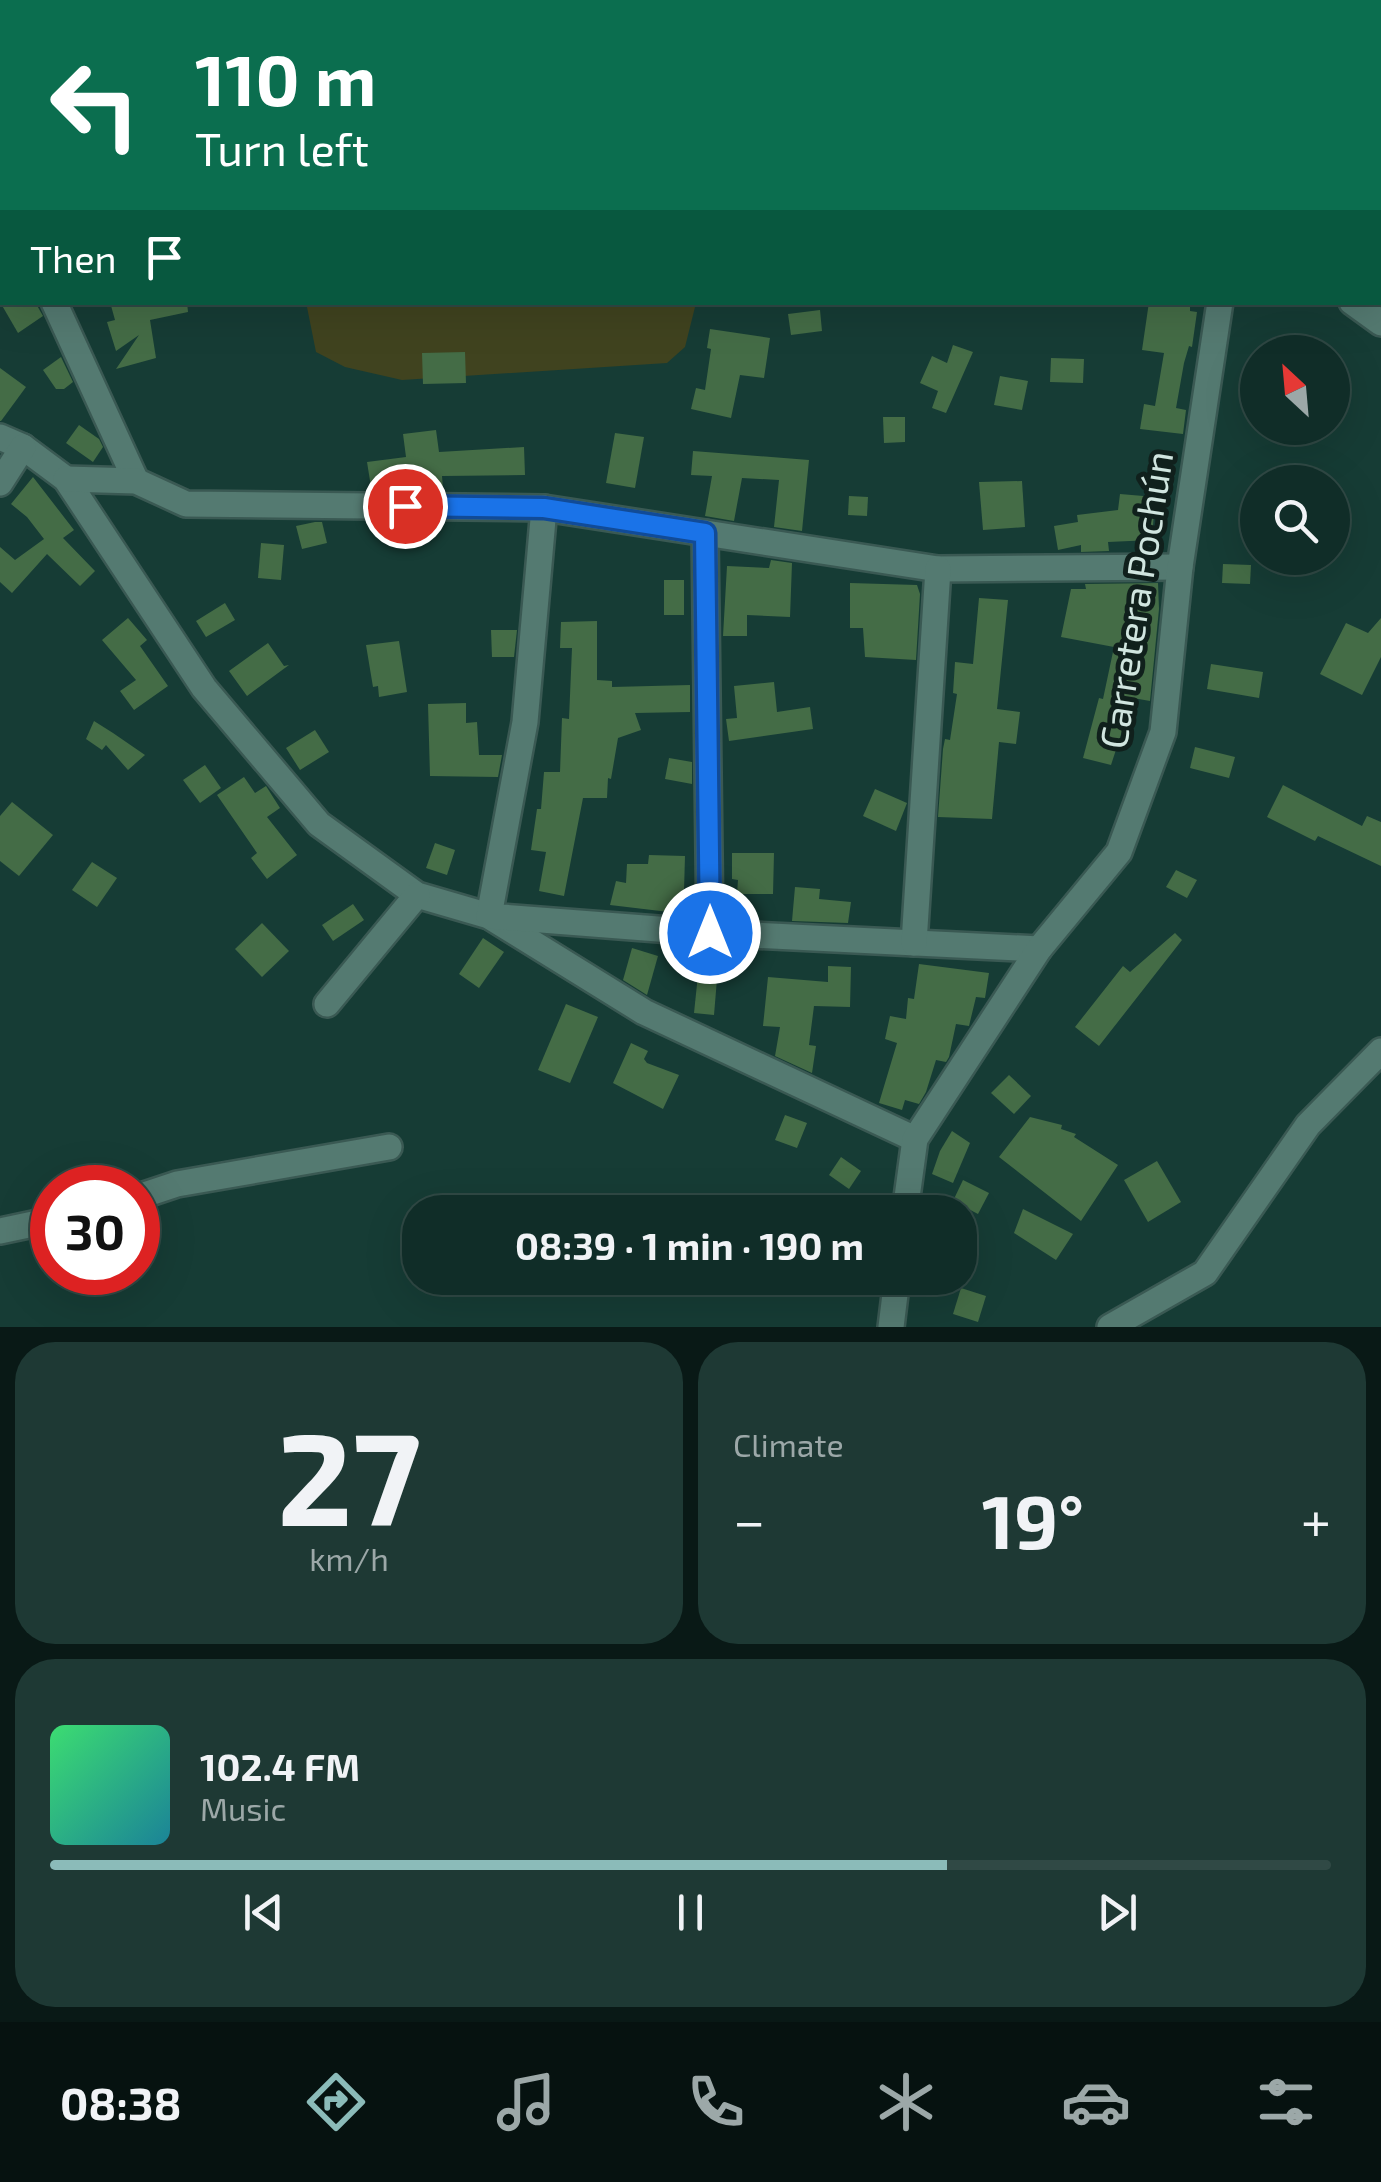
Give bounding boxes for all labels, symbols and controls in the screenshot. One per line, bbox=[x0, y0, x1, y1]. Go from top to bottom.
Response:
text: 110 m bbox=[195, 36, 376, 120]
icon: left bbox=[30, 40, 160, 170]
text: Turn left bbox=[195, 121, 369, 175]
icon: arrive bbox=[137, 230, 192, 285]
text: Then bbox=[30, 235, 117, 281]
north arrow bbox=[1240, 335, 1350, 445]
map controls bbox=[1240, 335, 1350, 575]
street label: Carretera Pochún bbox=[1089, 448, 1181, 752]
pin bbox=[363, 464, 448, 549]
button: search bbox=[1240, 465, 1350, 575]
icon: arrive bbox=[378, 479, 433, 534]
position arrow bbox=[658, 881, 762, 985]
speed limit sign: 30 bbox=[30, 1165, 160, 1295]
text: 08:39 · 1 min · 190 m bbox=[515, 1222, 864, 1268]
text: 27 bbox=[277, 1396, 421, 1552]
text: Climate bbox=[733, 1425, 844, 1463]
text: 19° bbox=[982, 1474, 1084, 1564]
text: − bbox=[733, 1486, 765, 1552]
text: + bbox=[1301, 1486, 1331, 1552]
text: km/h bbox=[309, 1539, 389, 1577]
text: 102.4 FM bbox=[200, 1743, 360, 1789]
text: Music bbox=[200, 1789, 286, 1827]
icon: previous bbox=[236, 1885, 291, 1940]
icon: pause bbox=[663, 1885, 718, 1940]
icon: next bbox=[1090, 1885, 1145, 1940]
icon: directions bbox=[301, 2067, 371, 2137]
icon: music bbox=[491, 2067, 561, 2137]
icon: phone bbox=[681, 2067, 751, 2137]
icon: climate bbox=[871, 2067, 941, 2137]
icon: car bbox=[1061, 2067, 1131, 2137]
icon: filters bbox=[1251, 2067, 1321, 2137]
text: 08:38 bbox=[60, 2075, 182, 2129]

